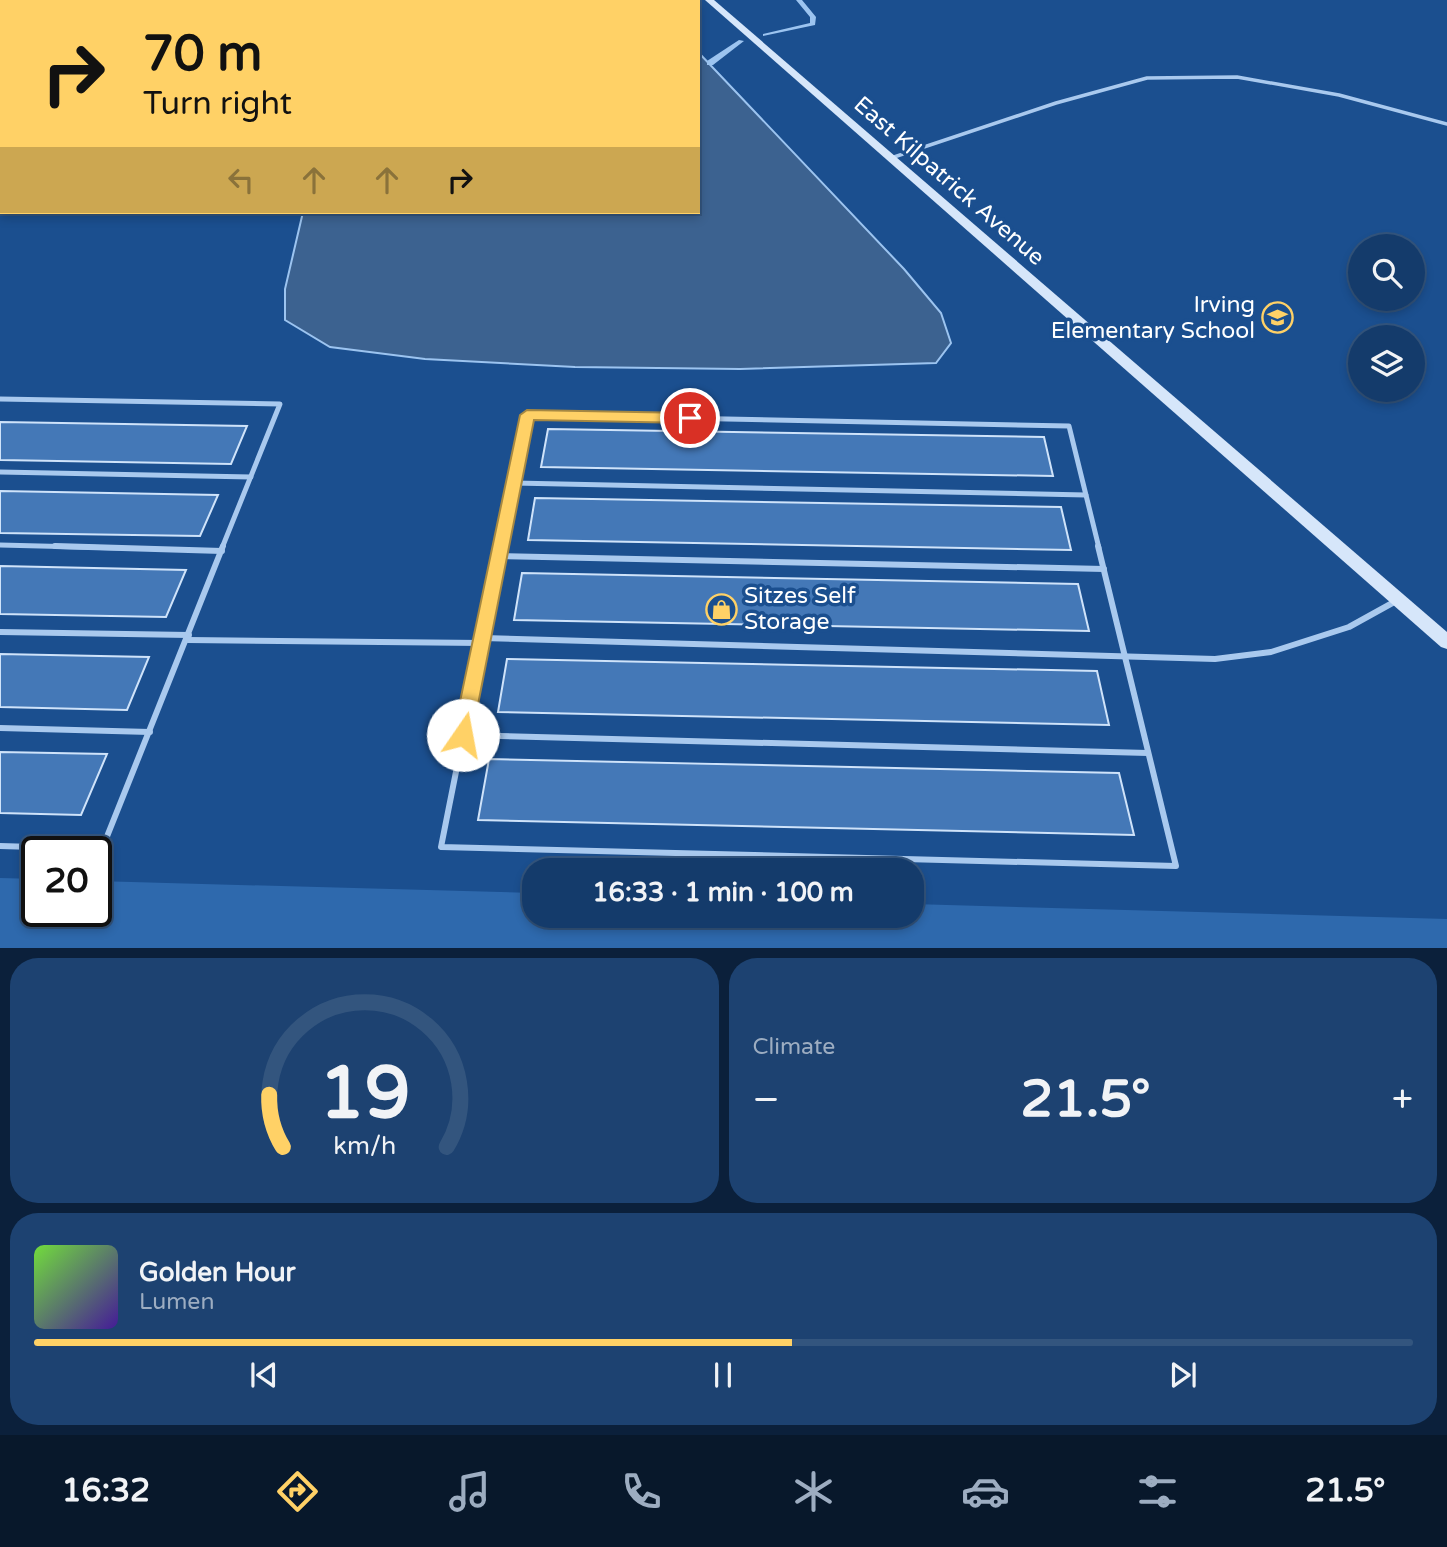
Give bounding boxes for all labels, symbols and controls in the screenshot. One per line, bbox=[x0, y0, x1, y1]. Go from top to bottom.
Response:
text: 70 m bbox=[143, 25, 262, 84]
icon: right bbox=[28, 28, 119, 119]
text: Turn right bbox=[143, 85, 292, 123]
street label: East Kilpatrick Avenue bbox=[848, 91, 1050, 271]
icon: left bbox=[222, 161, 260, 199]
icon: ahead bbox=[295, 161, 333, 199]
icon: ahead bbox=[368, 161, 406, 199]
icon: right bbox=[441, 161, 479, 199]
map controls bbox=[1348, 234, 1425, 402]
button: search bbox=[1348, 234, 1425, 311]
place label: Irving Elementary School bbox=[1051, 291, 1255, 345]
school or university icon: Irving Elementary School bbox=[1261, 301, 1295, 335]
button: layers bbox=[1348, 325, 1425, 402]
pin bbox=[660, 388, 720, 448]
icon: arrive bbox=[671, 399, 709, 437]
place label: Sitzes Self Storage bbox=[744, 582, 856, 636]
shop icon: Sitzes Self Storage bbox=[704, 592, 738, 626]
position arrow bbox=[426, 698, 500, 772]
speed limit sign: 20 bbox=[21, 836, 112, 927]
text: 16:33 · 1 min · 100 m bbox=[592, 877, 854, 908]
text: Climate bbox=[753, 1033, 835, 1061]
text: 19 bbox=[319, 1050, 410, 1138]
text: 21.5° bbox=[1021, 1068, 1151, 1131]
text: − bbox=[753, 1077, 780, 1123]
text: + bbox=[1392, 1077, 1413, 1123]
text: km/h bbox=[333, 1130, 396, 1160]
text: Golden Hour bbox=[139, 1257, 296, 1288]
text: Lumen bbox=[139, 1288, 214, 1316]
icon: previous bbox=[245, 1356, 283, 1394]
icon: pause bbox=[704, 1356, 742, 1394]
icon: next bbox=[1164, 1356, 1202, 1394]
icon: directions bbox=[273, 1467, 322, 1516]
icon: music bbox=[445, 1467, 494, 1516]
icon: phone bbox=[617, 1467, 666, 1516]
icon: climate bbox=[789, 1467, 838, 1516]
icon: car bbox=[961, 1467, 1010, 1516]
icon: filters bbox=[1133, 1467, 1182, 1516]
text: 16:32 bbox=[62, 1472, 150, 1510]
text: 21.5° bbox=[1305, 1472, 1385, 1510]

